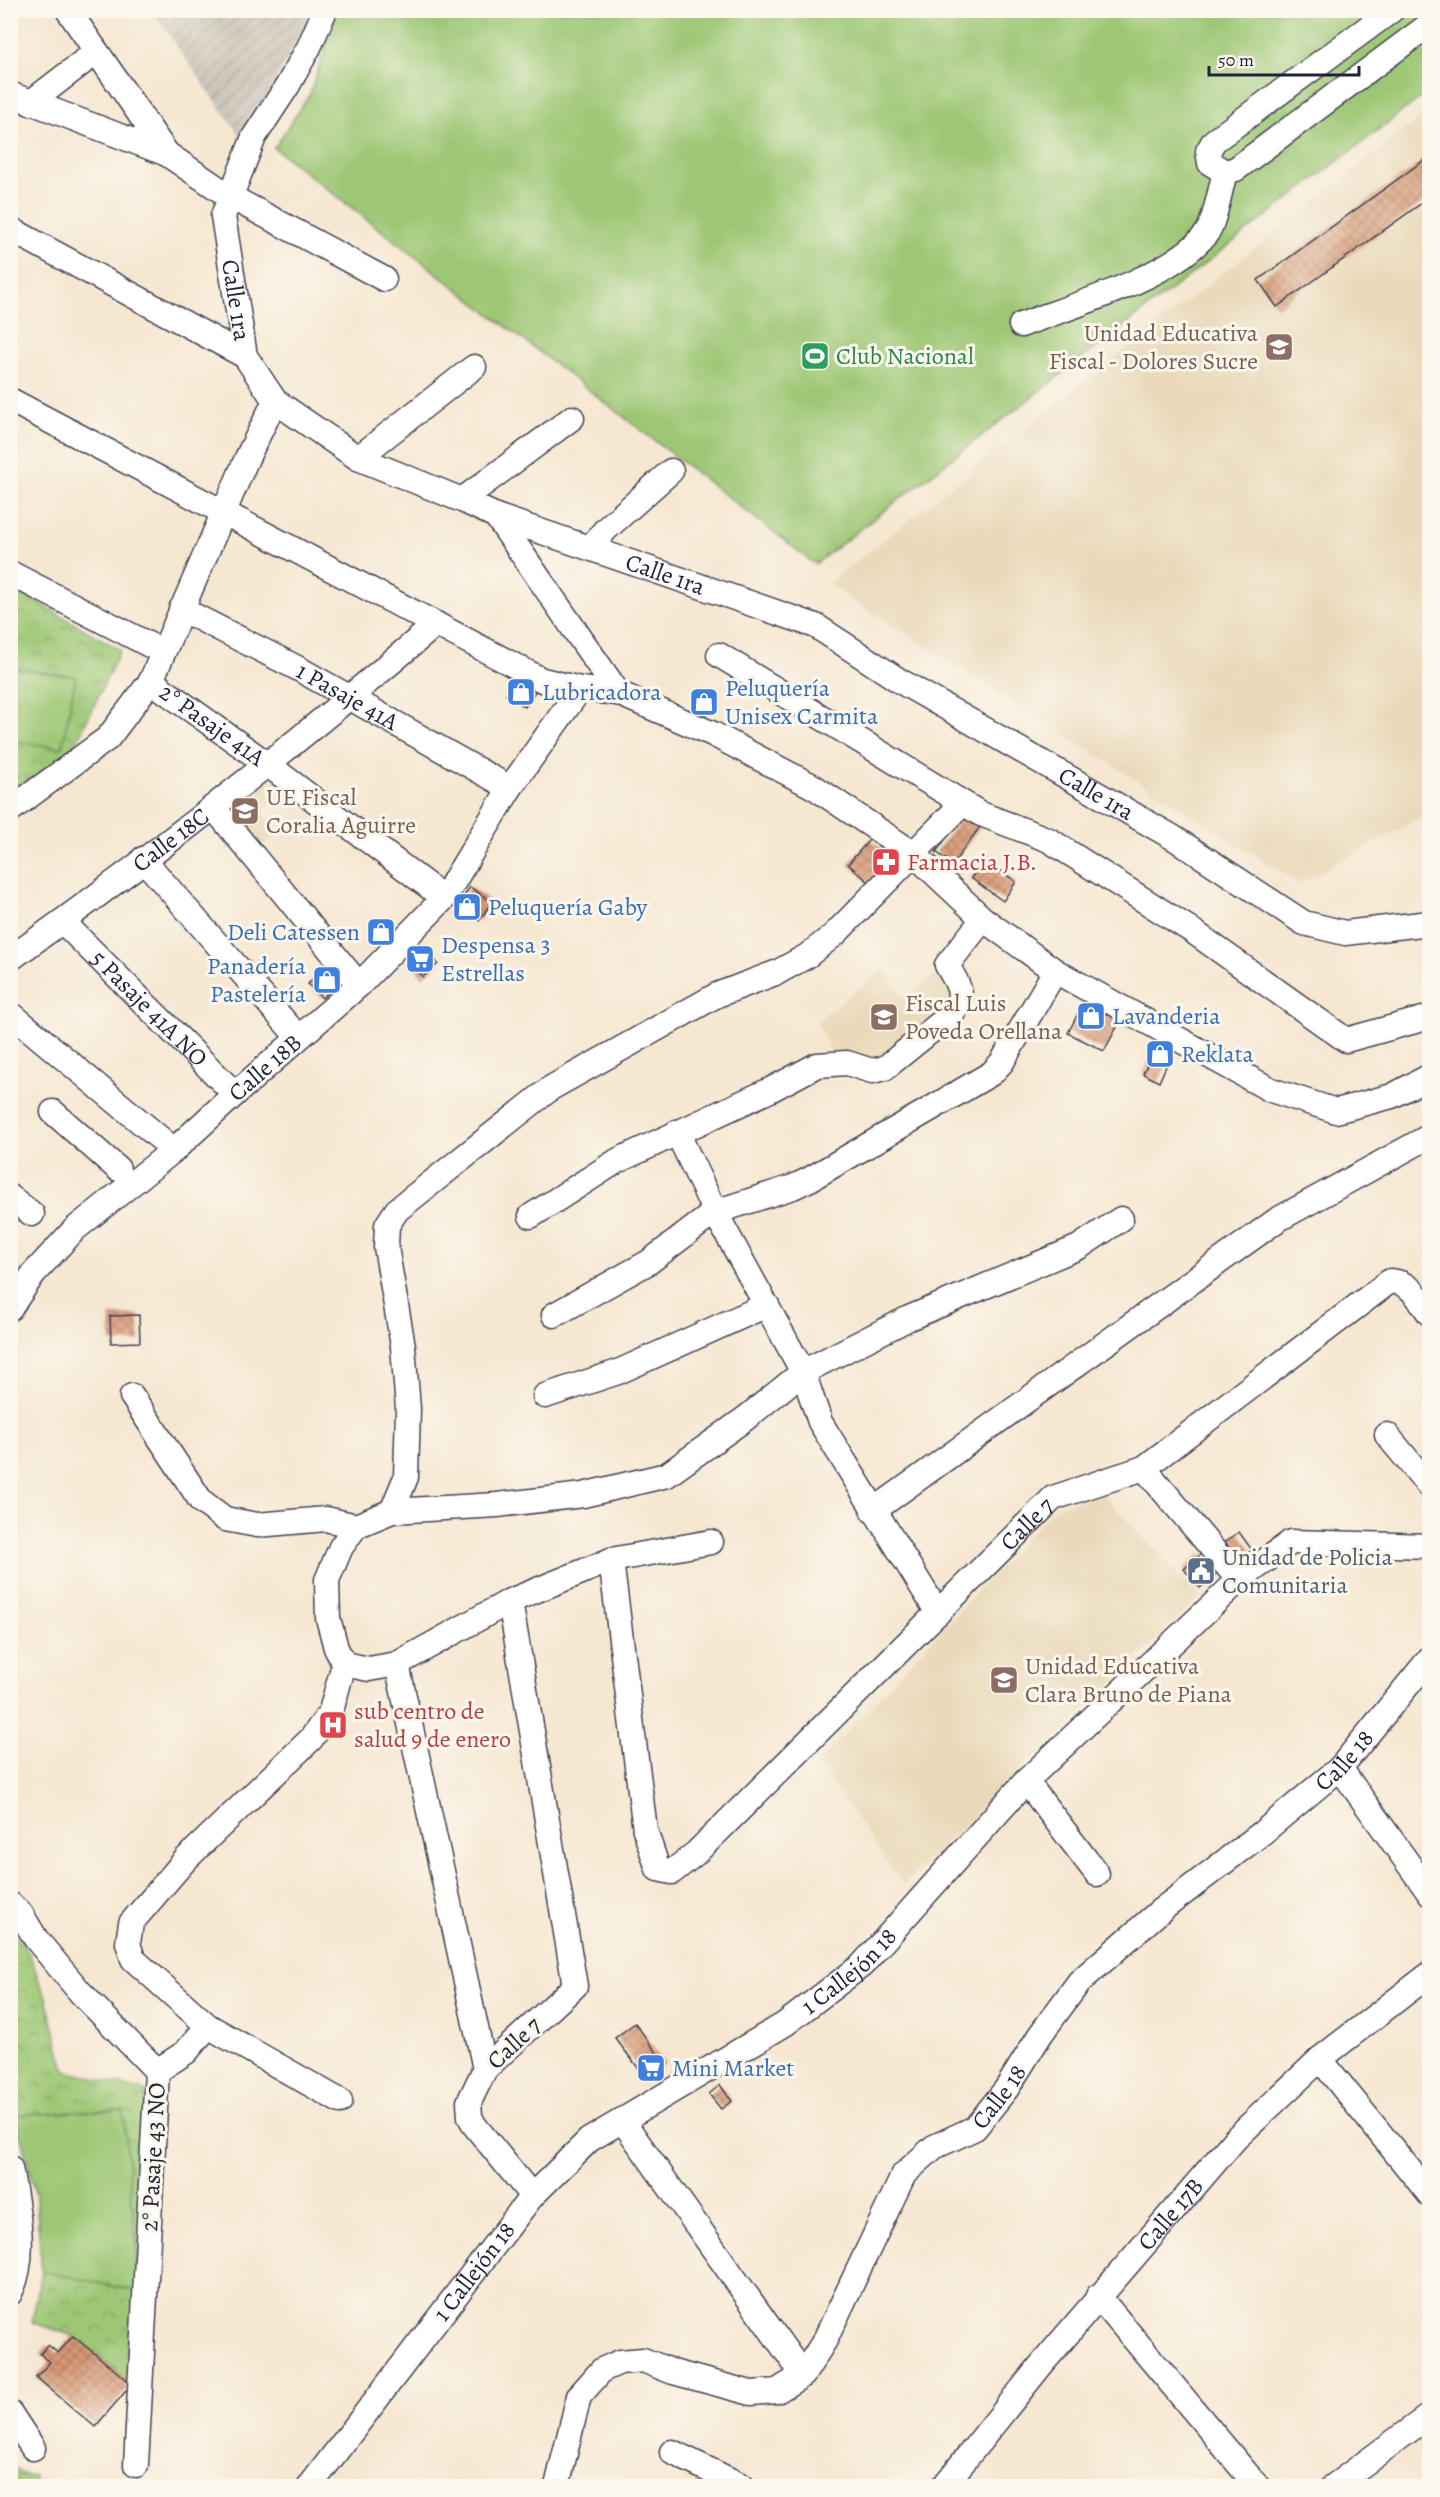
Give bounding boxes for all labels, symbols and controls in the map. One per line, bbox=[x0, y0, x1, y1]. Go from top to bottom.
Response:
scale bar bbox=[1209, 39, 1359, 77]
text: 50 m bbox=[1218, 48, 1254, 72]
street label: Calle 1ra bbox=[214, 257, 259, 344]
place label: Unidad Educativa Fiscal - Dolores Sucre bbox=[1049, 317, 1259, 377]
school or university icon: Unidad Educativa Fiscal - Dolores Sucre bbox=[1263, 331, 1295, 363]
sports icon: Club Nacional bbox=[799, 340, 831, 372]
place label: Club Nacional bbox=[836, 340, 974, 372]
street label: Calle 1ra bbox=[621, 546, 710, 603]
street label: 1 Pasaje 41A bbox=[291, 655, 405, 738]
place label: Peluquería Unisex Carmita bbox=[725, 672, 879, 732]
street label: 2° Pasaje 41A bbox=[153, 676, 272, 774]
shop icon: Lubricadora bbox=[505, 676, 537, 708]
place label: Lubricadora bbox=[542, 676, 662, 708]
shop icon: Peluquería Unisex Carmita bbox=[688, 686, 720, 718]
street label: Calle 1ra bbox=[1053, 759, 1140, 828]
place label: UE Fiscal Coralia Aguirre bbox=[266, 781, 416, 841]
school or university icon: UE Fiscal Coralia Aguirre bbox=[229, 795, 261, 827]
street label: Calle 18C bbox=[126, 800, 215, 879]
pharmacy icon: Farmacia J.B. bbox=[870, 846, 902, 878]
place label: Farmacia J.B. bbox=[907, 846, 1037, 878]
shop icon: Peluquería Gaby bbox=[451, 891, 483, 923]
place label: Peluquería Gaby bbox=[488, 891, 648, 923]
place label: Deli Catessen bbox=[227, 916, 360, 948]
shop icon: Deli Catessen bbox=[365, 916, 397, 948]
place label: Despensa 3 Estrellas bbox=[441, 929, 550, 989]
street label: 5 Pasaje 41A NO bbox=[84, 943, 215, 1074]
supermarket icon: Despensa 3 Estrellas bbox=[404, 943, 436, 975]
place label: Panadería Pastelería bbox=[207, 950, 307, 1010]
shop icon: Panadería Pastelería bbox=[311, 964, 343, 996]
place label: Fiscal Luis Poveda Orellana bbox=[905, 987, 1063, 1047]
shop icon: Lavanderia bbox=[1075, 1000, 1107, 1032]
place label: Lavanderia bbox=[1112, 1000, 1221, 1032]
school or university icon: Fiscal Luis Poveda Orellana bbox=[868, 1001, 900, 1033]
street label: Calle 18B bbox=[222, 1027, 308, 1109]
shop icon: Reklata bbox=[1144, 1038, 1176, 1070]
place label: Reklata bbox=[1181, 1038, 1255, 1070]
street label: Calle 7 bbox=[993, 1489, 1061, 1558]
place label: Unidad de Policia Comunitaria bbox=[1222, 1541, 1394, 1601]
public building icon: Unidad de Policia Comunitaria bbox=[1185, 1555, 1217, 1587]
place label: Unidad Educativa Clara Bruno de Piana bbox=[1025, 1650, 1233, 1710]
school or university icon: Unidad Educativa Clara Bruno de Piana bbox=[988, 1664, 1020, 1696]
place label: sub centro de salud 9 de enero bbox=[354, 1695, 511, 1755]
hospital icon: sub centro de salud 9 de enero bbox=[317, 1709, 349, 1741]
street label: Calle 18 bbox=[1308, 1723, 1381, 1798]
street label: 1 Callejón 18 bbox=[795, 1921, 904, 2022]
street label: Calle 7 bbox=[480, 2009, 549, 2076]
supermarket icon: Mini Market bbox=[635, 2052, 667, 2084]
place label: Mini Market bbox=[672, 2052, 794, 2084]
street label: Calle 18 bbox=[964, 2058, 1034, 2136]
street label: 2° Pasaje 43 NO bbox=[133, 2082, 173, 2232]
street label: Calle 17B bbox=[1130, 2171, 1211, 2257]
street label: 1 Callejón 18 bbox=[426, 2215, 523, 2328]

